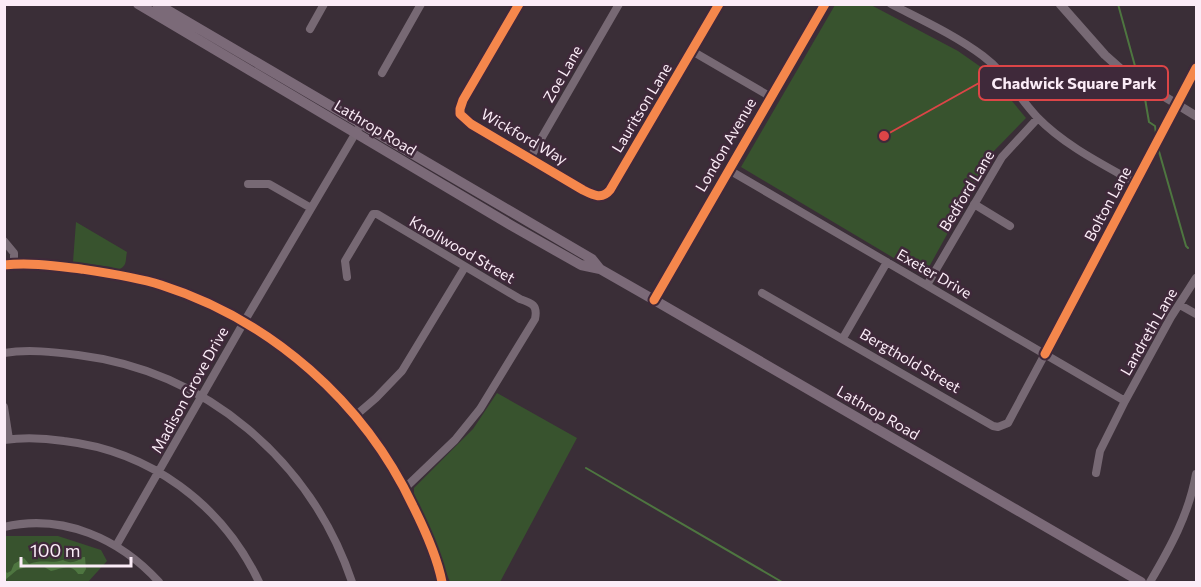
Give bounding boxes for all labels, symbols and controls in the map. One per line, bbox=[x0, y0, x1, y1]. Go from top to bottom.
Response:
street label: Zoe Lane bbox=[539, 42, 586, 105]
street label: Lauritson Lane bbox=[607, 59, 675, 155]
callout: Chadwick Square Park bbox=[979, 66, 1168, 100]
text: Chadwick Square Park bbox=[992, 73, 1157, 92]
street label: London Avenue bbox=[691, 94, 759, 195]
street label: Lathrop Road bbox=[331, 96, 420, 159]
street label: Wickford Way bbox=[478, 104, 571, 168]
street label: Bedford Lane bbox=[935, 147, 997, 234]
street label: Bolton Lane bbox=[1080, 163, 1134, 244]
street label: Knollwood Street bbox=[407, 212, 518, 287]
street label: Exeter Drive bbox=[894, 244, 975, 302]
street label: Landreth Lane bbox=[1116, 285, 1180, 378]
street label: Madison Grove Drive bbox=[147, 323, 231, 456]
street label: Bergthold Street bbox=[857, 324, 964, 396]
street label: Lathrop Road bbox=[834, 381, 923, 443]
scale bar bbox=[21, 530, 130, 568]
text: 100 m bbox=[30, 539, 80, 561]

